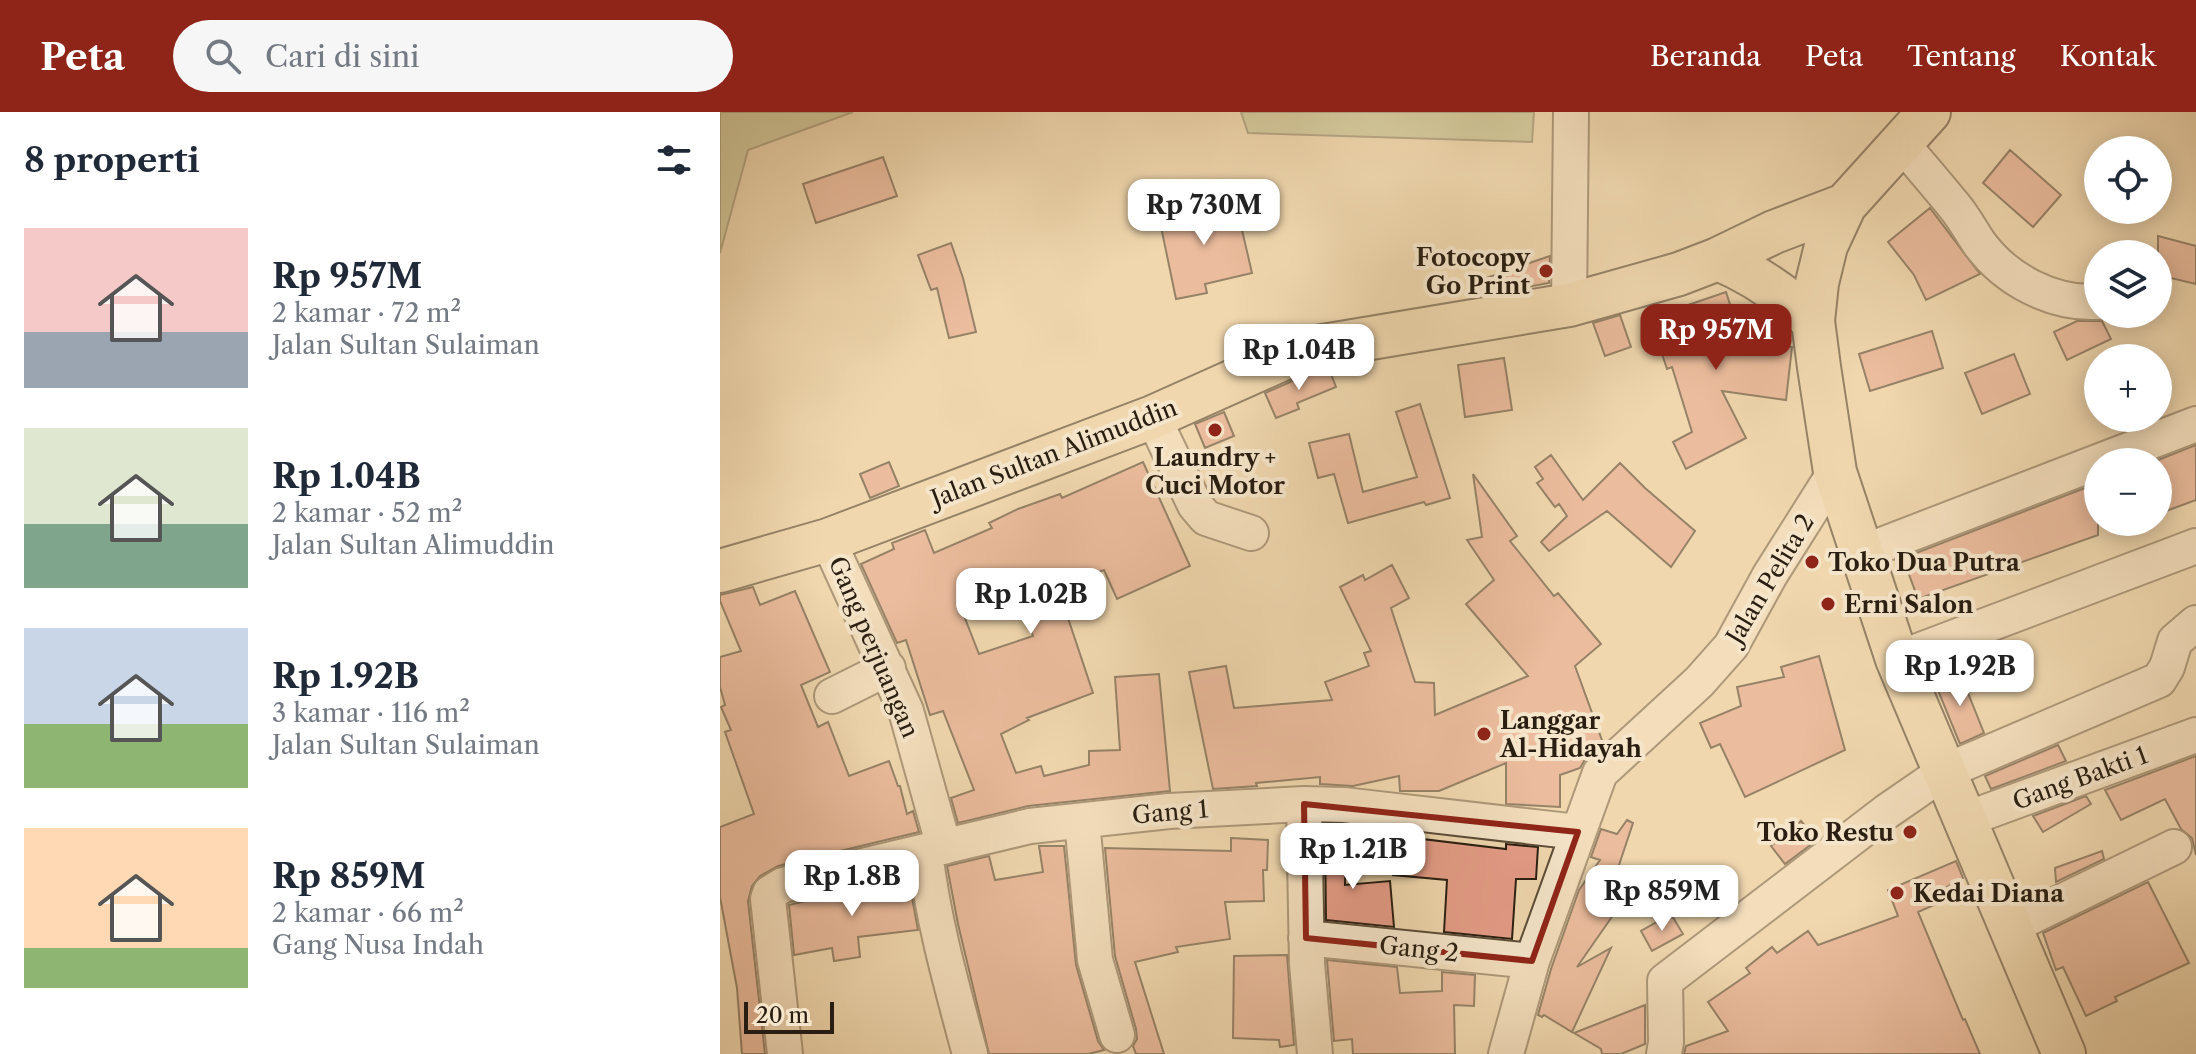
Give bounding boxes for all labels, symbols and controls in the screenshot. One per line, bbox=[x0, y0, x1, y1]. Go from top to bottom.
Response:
search box bbox=[173, 20, 733, 92]
text: Peta bbox=[40, 33, 125, 80]
icon: search bbox=[201, 34, 245, 78]
text: Cari di sini bbox=[265, 38, 419, 75]
text: Beranda bbox=[1650, 39, 1761, 73]
text: Peta bbox=[1805, 39, 1863, 73]
text: Tentang bbox=[1907, 39, 2016, 73]
text: Kontak bbox=[2060, 39, 2156, 73]
map controls bbox=[2084, 136, 2172, 536]
button: locate bbox=[2084, 136, 2172, 224]
icon: filters bbox=[652, 138, 696, 182]
text: 8 properti bbox=[24, 139, 200, 181]
pin: Rp 730M bbox=[1130, 179, 1278, 247]
text: Rp 730M bbox=[1146, 189, 1262, 221]
button: layers bbox=[2084, 240, 2172, 328]
place label: Fotocopy Go Print bbox=[1416, 243, 1531, 300]
text: Rp 957M bbox=[272, 255, 422, 297]
icon: home bbox=[88, 260, 184, 356]
marker: Fotocopy Go Print bbox=[1537, 262, 1555, 280]
text: 2 kamar · 72 m² bbox=[272, 297, 461, 329]
pin: Rp 957M bbox=[1642, 304, 1790, 372]
text: Rp 957M bbox=[1659, 314, 1773, 346]
pin: Rp 1.04B bbox=[1216, 324, 1382, 392]
text: Jalan Sultan Sulaiman bbox=[272, 329, 540, 361]
text: Rp 1.04B bbox=[1242, 334, 1356, 366]
button: + bbox=[2084, 344, 2172, 432]
street label: Jalan Sultan Alimuddin bbox=[923, 393, 1181, 515]
marker: Laundry + Cuci Motor bbox=[1206, 421, 1224, 439]
place label: Laundry + Cuci Motor bbox=[1145, 443, 1285, 500]
button: − bbox=[2084, 448, 2172, 536]
text: Rp 1.04B bbox=[272, 455, 421, 497]
icon: home bbox=[88, 460, 184, 556]
text: 2 kamar · 52 m² bbox=[272, 497, 462, 529]
street label: Jalan Pelita 2 bbox=[1718, 509, 1820, 653]
text: Jalan Sultan Alimuddin bbox=[272, 529, 555, 561]
place label: Toko Dua Putra bbox=[1828, 548, 2021, 577]
street label: Gang perjuangan bbox=[823, 552, 925, 742]
marker: Toko Dua Putra bbox=[1803, 553, 1821, 571]
pin: Rp 1.02B bbox=[948, 568, 1114, 636]
text: Rp 1.02B bbox=[974, 578, 1088, 610]
place label: Erni Salon bbox=[1844, 590, 1974, 619]
marker: Erni Salon bbox=[1819, 595, 1837, 613]
pin: Rp 1.92B bbox=[1877, 640, 2043, 708]
text: Rp 1.92B bbox=[1904, 650, 2016, 682]
text: Rp 1.92B bbox=[272, 655, 419, 697]
icon: home bbox=[88, 660, 184, 756]
text: 3 kamar · 116 m² bbox=[272, 697, 470, 729]
place label: Langgar Al-Hidayah bbox=[1499, 706, 1642, 763]
marker: Langgar Al-Hidayah bbox=[1475, 725, 1493, 743]
text: Jalan Sultan Sulaiman bbox=[272, 729, 540, 761]
street label: Gang Bakti 1 bbox=[2009, 740, 2151, 816]
street label: Gang 1 bbox=[1131, 794, 1209, 830]
place label: Toko Restu bbox=[1757, 818, 1894, 847]
pin: Rp 1.21B bbox=[1270, 823, 1436, 891]
marker: Toko Restu bbox=[1901, 823, 1919, 841]
text: Rp 1.21B bbox=[1298, 833, 1408, 865]
pin: Rp 1.8B bbox=[778, 850, 926, 918]
text: Rp 859M bbox=[272, 855, 426, 897]
icon: home bbox=[88, 860, 184, 956]
text: Rp 1.8B bbox=[803, 860, 901, 892]
pin: Rp 859M bbox=[1588, 865, 1736, 933]
text: Rp 859M bbox=[1603, 875, 1721, 907]
place label: Kedai Diana bbox=[1913, 879, 2065, 908]
marker: Kedai Diana bbox=[1888, 884, 1906, 902]
text: 2 kamar · 66 m² bbox=[272, 897, 464, 929]
text: Gang Nusa Indah bbox=[272, 929, 484, 961]
street label: Gang 2 bbox=[1378, 930, 1460, 968]
scale bar bbox=[744, 998, 834, 1034]
text: 20 m bbox=[756, 1002, 809, 1029]

